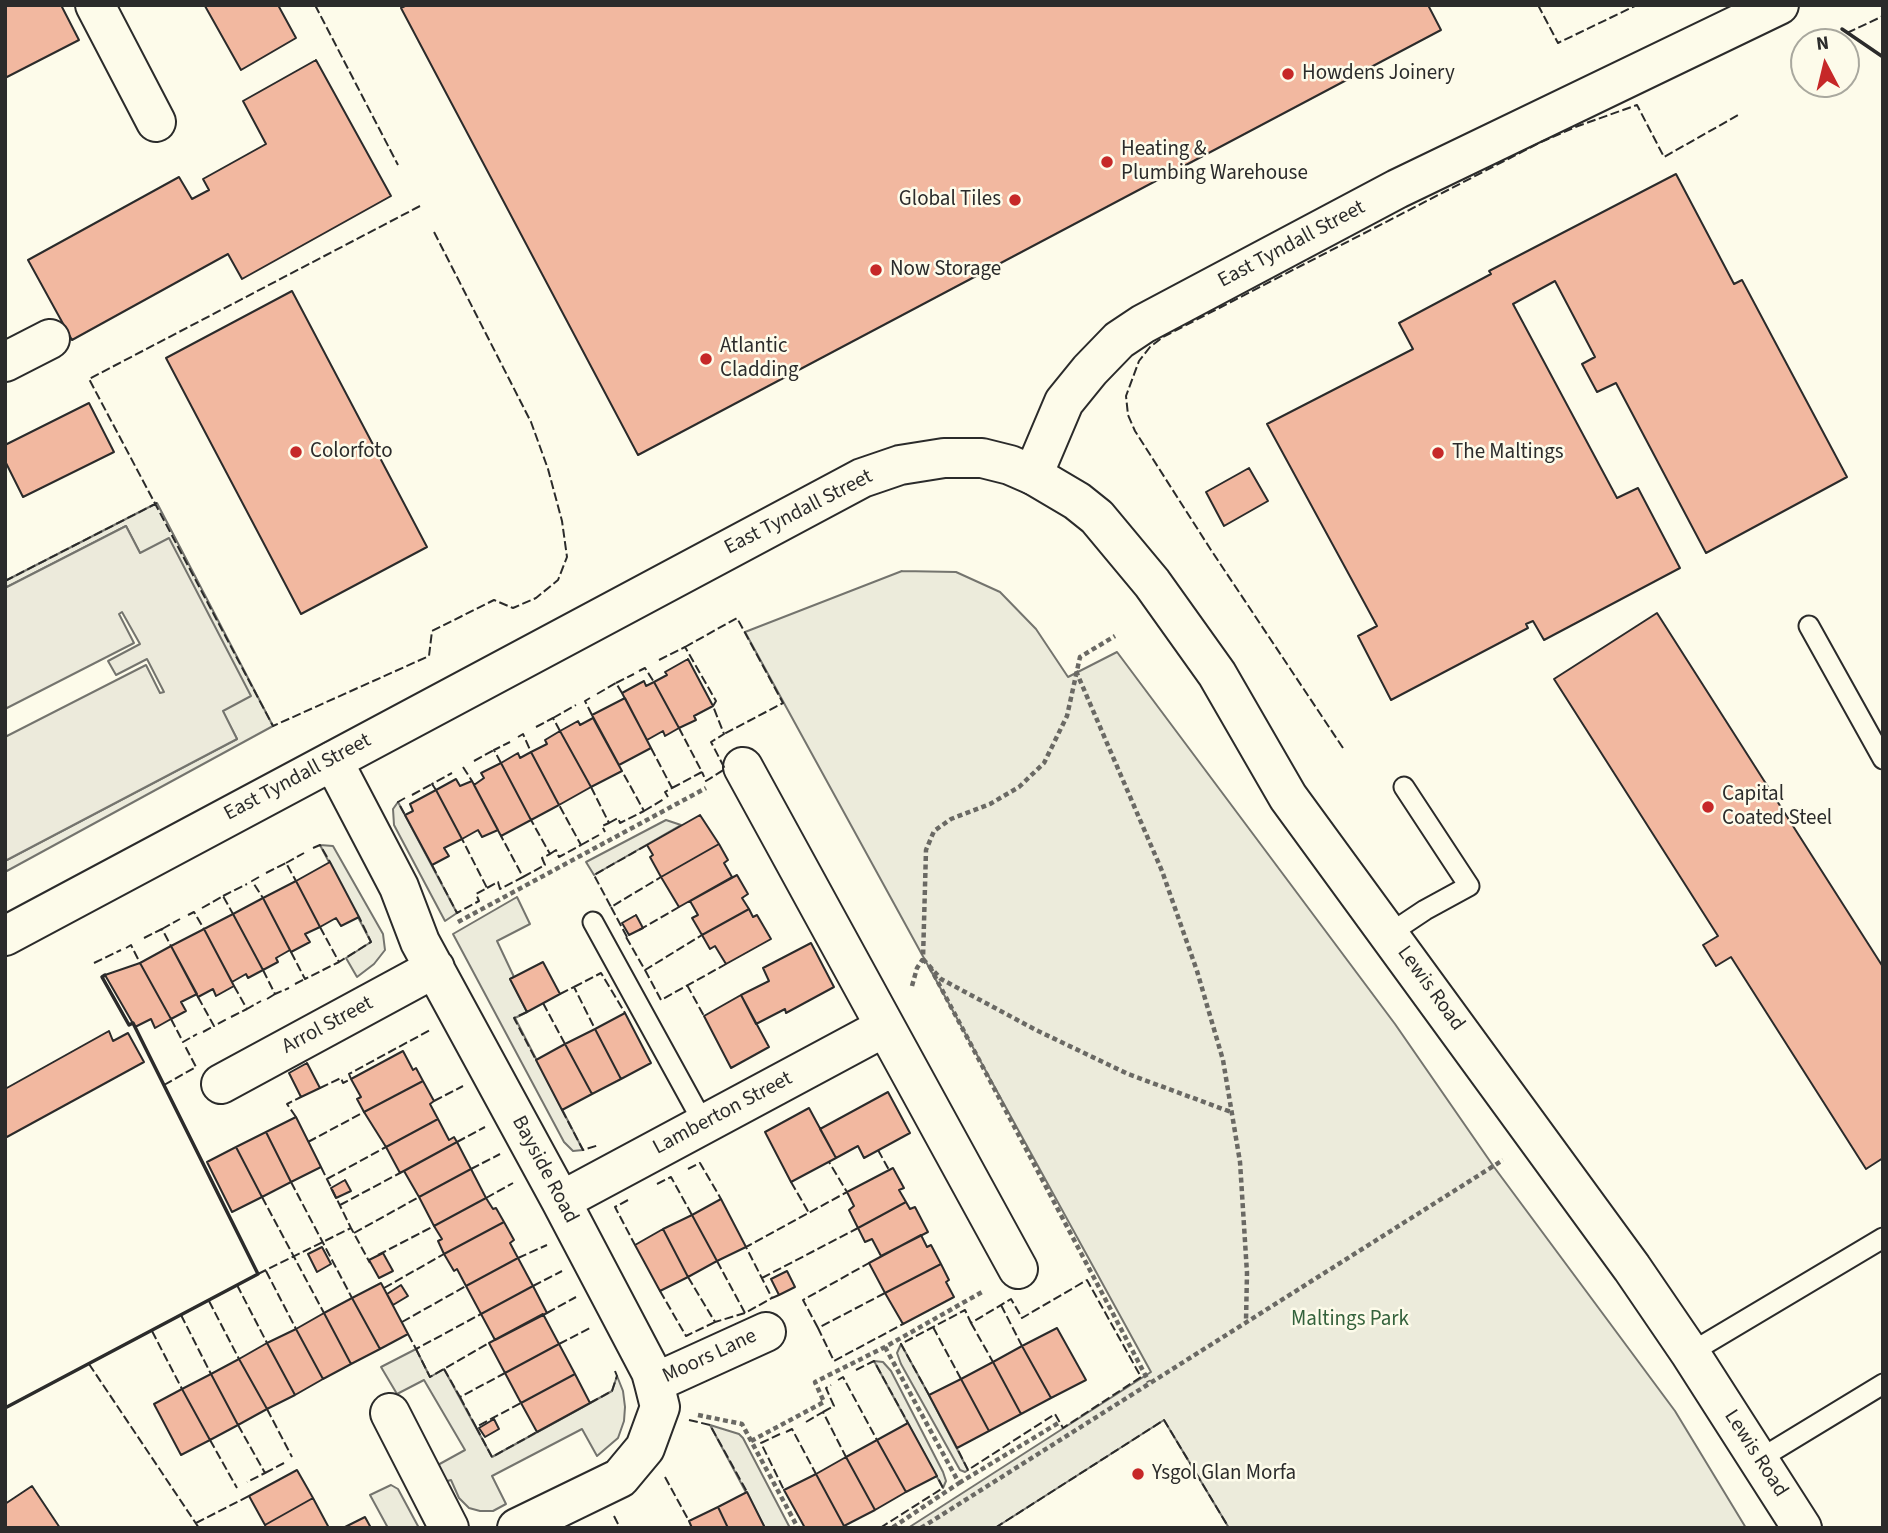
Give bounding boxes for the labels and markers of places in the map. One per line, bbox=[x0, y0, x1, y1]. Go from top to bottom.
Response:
place label: Howdens Joinery bbox=[1302, 61, 1455, 87]
marker: Howdens Joinery bbox=[1280, 66, 1296, 82]
place label: Heating & Plumbing Warehouse bbox=[1121, 137, 1308, 187]
marker: Heating & Plumbing Warehouse bbox=[1099, 154, 1115, 170]
place label: Global Tiles bbox=[899, 187, 1001, 213]
marker: Global Tiles bbox=[1007, 192, 1023, 208]
place label: Now Storage bbox=[890, 257, 1001, 283]
marker: Now Storage bbox=[868, 262, 884, 278]
place label: Atlantic Cladding bbox=[720, 334, 798, 384]
marker: Atlantic Cladding bbox=[698, 351, 714, 367]
place label: Colorfoto bbox=[310, 439, 393, 465]
place label: The Maltings bbox=[1452, 440, 1564, 466]
marker: Colorfoto bbox=[288, 444, 304, 460]
marker: The Maltings bbox=[1430, 445, 1446, 461]
place label: Capital Coated Steel bbox=[1722, 782, 1832, 832]
marker: Capital Coated Steel bbox=[1700, 799, 1716, 815]
place label: Ysgol Glan Morfa bbox=[1152, 1461, 1296, 1487]
marker: Ysgol Glan Morfa bbox=[1130, 1466, 1146, 1482]

